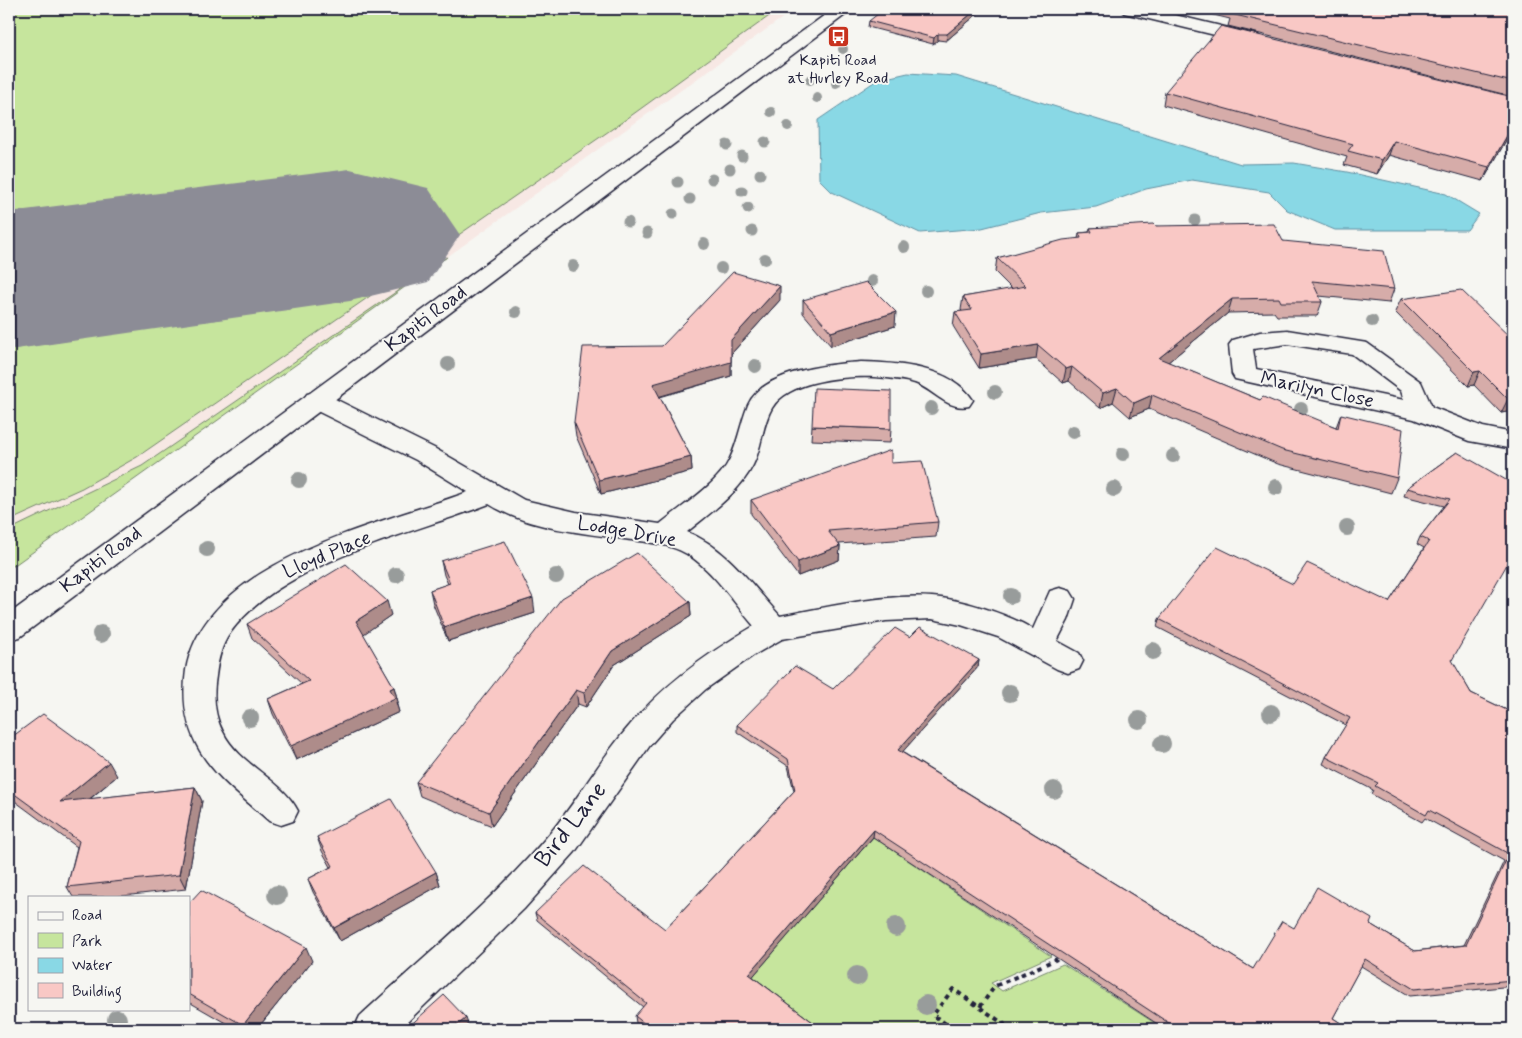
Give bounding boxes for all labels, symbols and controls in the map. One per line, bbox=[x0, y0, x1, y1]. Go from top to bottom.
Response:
bus stop icon: Kapiti Road at Hurley Road bbox=[826, 24, 850, 48]
place label: Kapiti Road at Hurley Road bbox=[788, 50, 888, 89]
street label: Kapiti Road bbox=[379, 279, 473, 359]
street label: Marilyn Close bbox=[1258, 365, 1376, 415]
street label: Lodge Drive bbox=[575, 510, 679, 555]
street label: Kapiti Road bbox=[54, 520, 148, 600]
street label: Lloyd Place bbox=[279, 524, 375, 586]
street label: Bird Lane bbox=[528, 776, 614, 874]
legend bbox=[28, 896, 190, 1010]
text: Road bbox=[72, 906, 102, 926]
text: Park bbox=[72, 932, 102, 952]
text: Water bbox=[72, 956, 112, 976]
text: Building bbox=[72, 982, 122, 1003]

